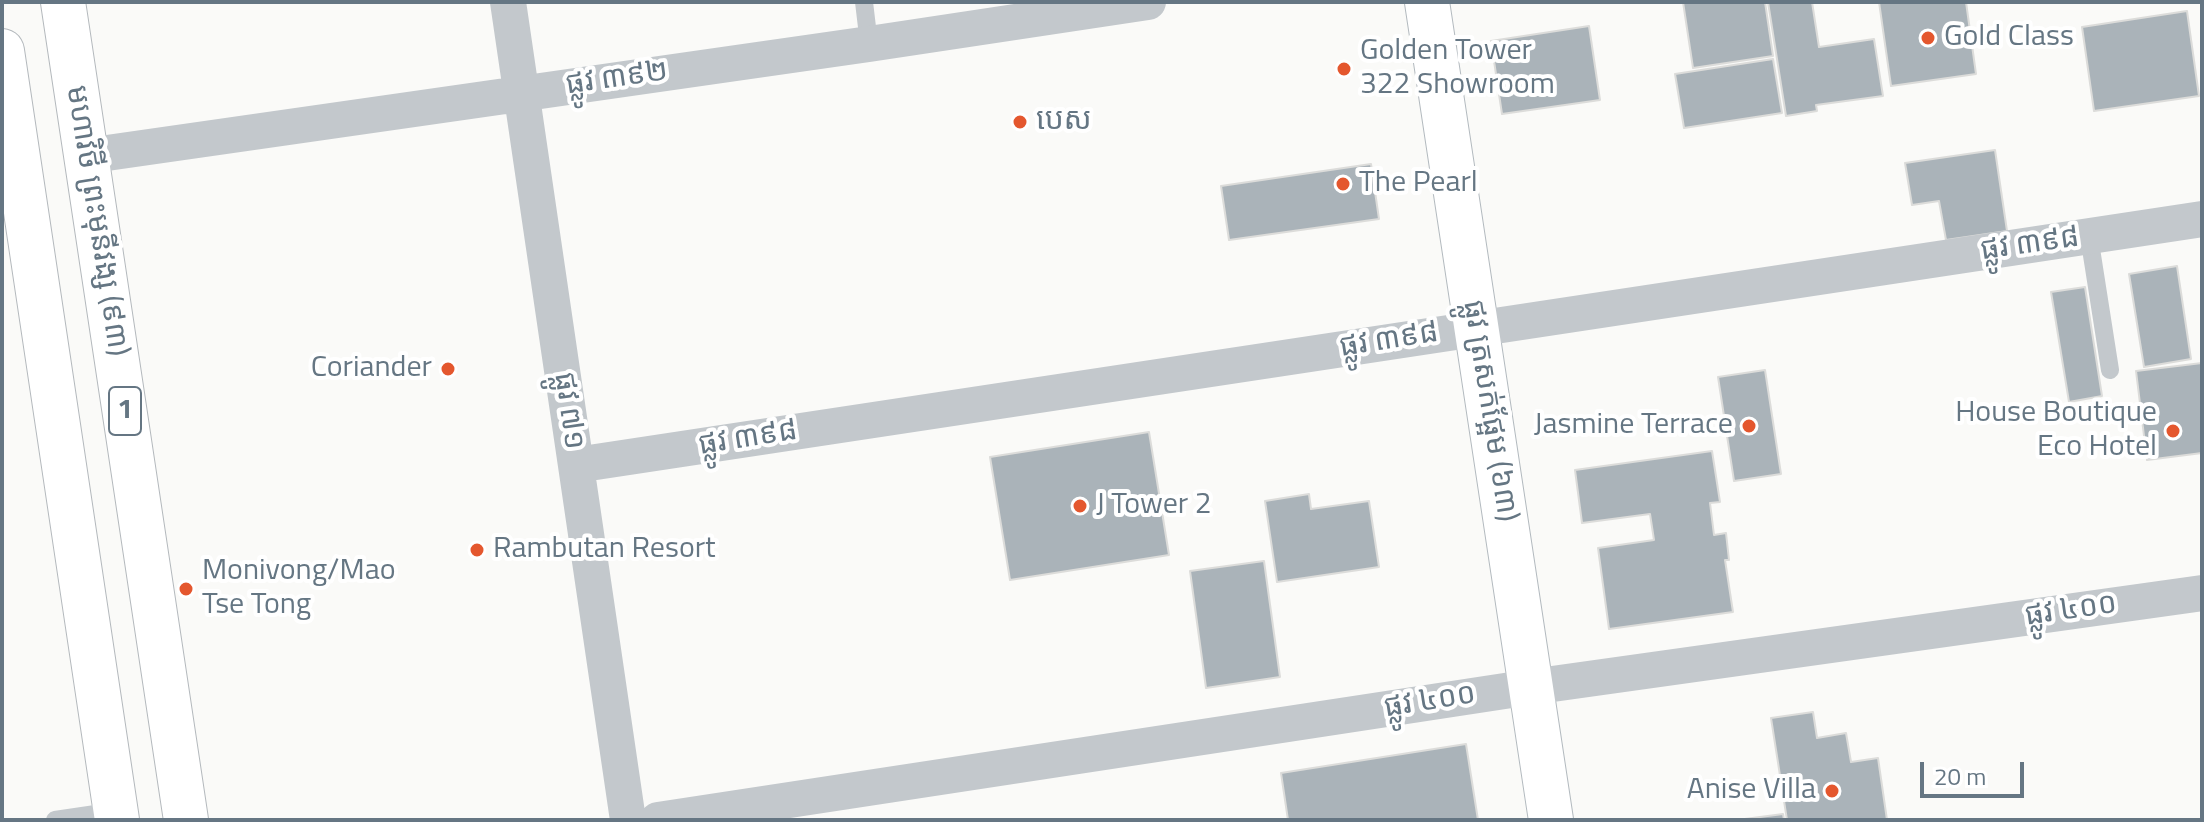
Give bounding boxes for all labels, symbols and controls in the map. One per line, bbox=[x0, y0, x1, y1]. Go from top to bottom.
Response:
place label: Gold Class bbox=[1944, 20, 2074, 56]
marker: Gold Class bbox=[1919, 29, 1937, 47]
place label: Golden Tower 322 Showroom bbox=[1360, 34, 1555, 104]
street label: ផ្លូវ ៣៩២ bbox=[564, 54, 670, 104]
marker: Golden Tower 322 Showroom bbox=[1335, 60, 1353, 78]
street label: មហាវិថី ព្រះមុនីវង្ស (៩៣) bbox=[57, 83, 135, 359]
place label: បេស bbox=[1036, 104, 1092, 140]
marker: បេស bbox=[1011, 113, 1029, 131]
place label: The Pearl bbox=[1359, 166, 1478, 202]
marker: The Pearl bbox=[1334, 175, 1352, 193]
street label: ផ្លូវ ៣៩៨ bbox=[1978, 220, 2082, 270]
street label: ផ្លូវ ត្រសក់ផ្អែម (៦៣) bbox=[1454, 298, 1524, 524]
street label: ផ្លូវ ៣៩៨ bbox=[1337, 315, 1441, 367]
place label: Coriander bbox=[311, 351, 432, 387]
marker: Coriander bbox=[439, 360, 457, 378]
street label: ផ្លូវ ៧១ bbox=[545, 370, 591, 452]
road number: 1 bbox=[109, 387, 141, 435]
place label: House Boutique Eco Hotel bbox=[1955, 396, 2157, 466]
place label: Jasmine Terrace bbox=[1534, 408, 1733, 444]
street label: ផ្លូវ ៣៩៨ bbox=[696, 413, 800, 465]
marker: Jasmine Terrace bbox=[1740, 417, 1758, 435]
marker: House Boutique Eco Hotel bbox=[2164, 422, 2182, 440]
place label: J Tower 2 bbox=[1096, 488, 1212, 524]
marker: J Tower 2 bbox=[1071, 497, 1089, 515]
place label: Rambutan Resort bbox=[493, 532, 716, 568]
marker: Rambutan Resort bbox=[468, 541, 486, 559]
place label: Monivong/Mao Tse Tong bbox=[202, 554, 396, 624]
marker: Monivong/Mao Tse Tong bbox=[177, 580, 195, 598]
street label: ផ្លូវ ៤០០ bbox=[2023, 587, 2119, 635]
street label: ផ្លូវ ៤០០ bbox=[1381, 677, 1479, 727]
scale bar bbox=[1924, 746, 2028, 796]
text: 20 m bbox=[1934, 758, 1986, 794]
place label: Anise Villa bbox=[1687, 773, 1816, 809]
marker: Anise Villa bbox=[1823, 782, 1841, 800]

